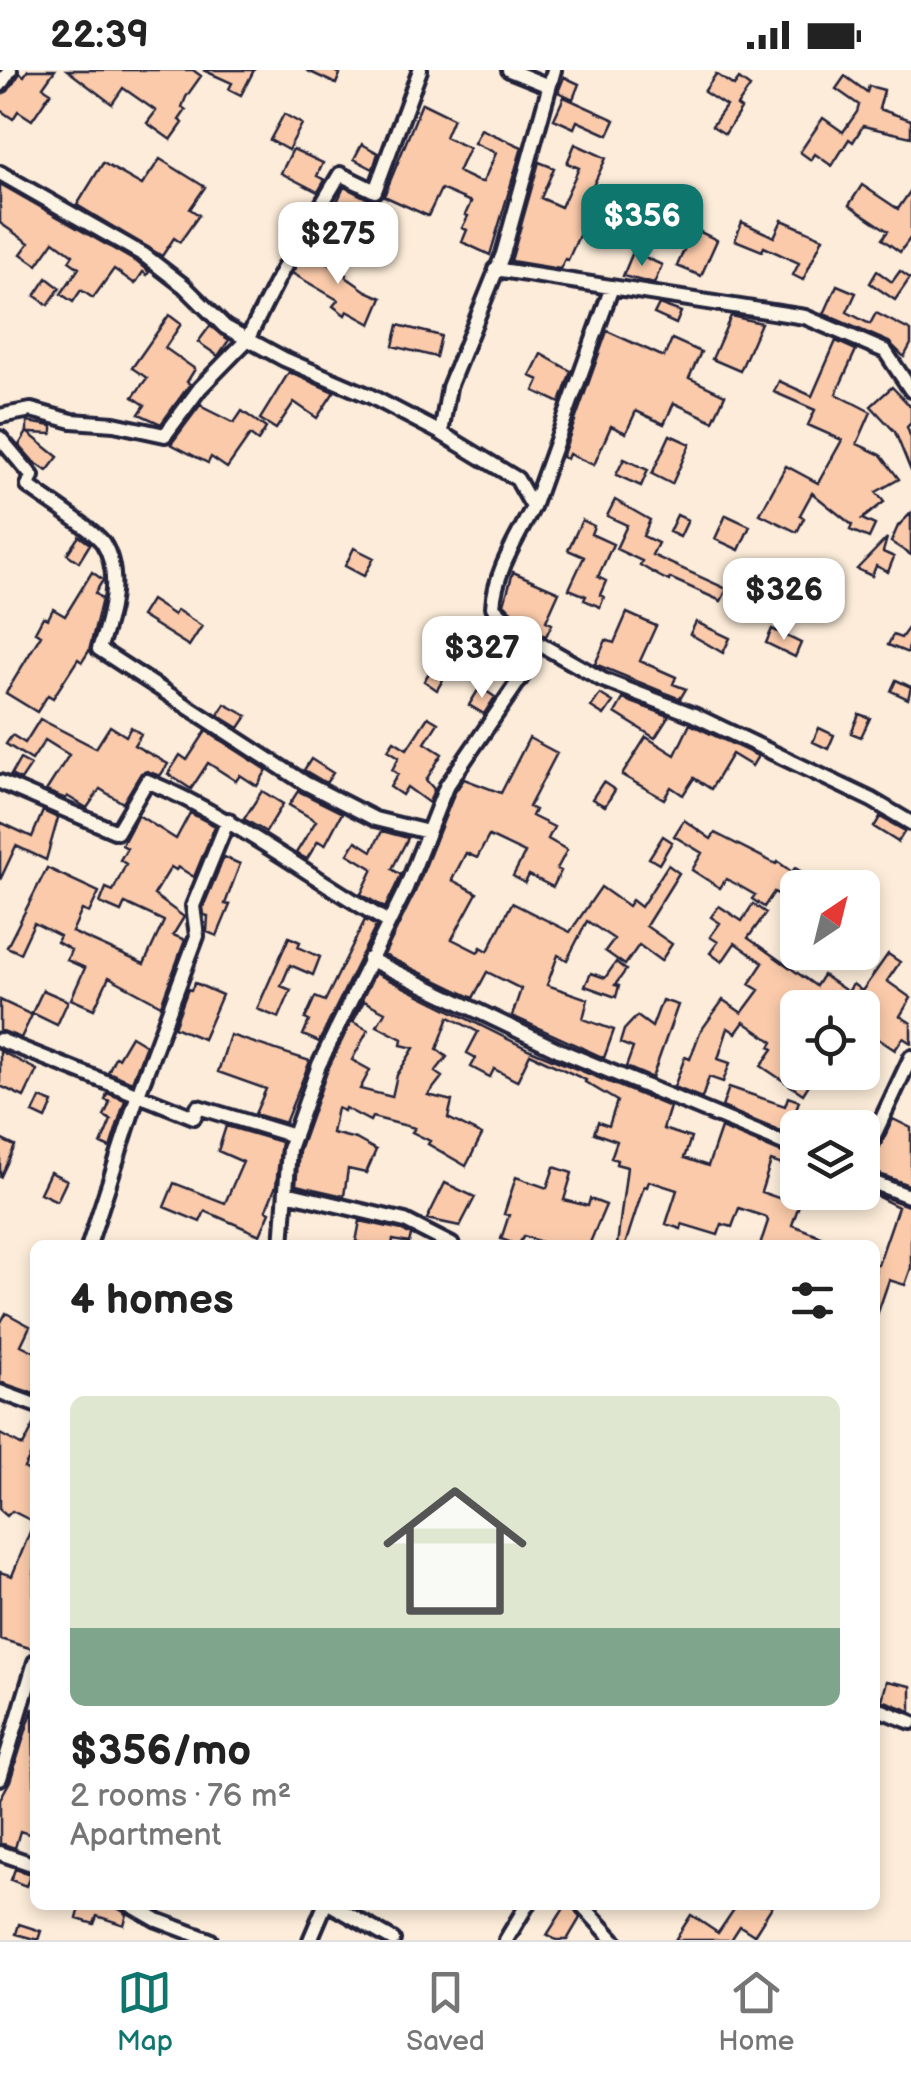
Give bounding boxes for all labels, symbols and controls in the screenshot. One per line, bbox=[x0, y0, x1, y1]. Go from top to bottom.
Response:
text: 22:39 bbox=[50, 13, 149, 58]
pin: $356 bbox=[583, 184, 701, 269]
text: $356 bbox=[603, 197, 681, 236]
pin: $275 bbox=[279, 202, 397, 287]
text: $275 bbox=[300, 215, 376, 254]
pin: $326 bbox=[725, 558, 843, 643]
text: $326 bbox=[745, 571, 823, 610]
pin: $327 bbox=[423, 616, 541, 701]
text: $327 bbox=[444, 629, 520, 668]
north arrow bbox=[780, 870, 880, 970]
map controls bbox=[780, 870, 880, 1210]
button: locate bbox=[780, 990, 880, 1090]
button: layers bbox=[780, 1110, 880, 1210]
icon: filters bbox=[785, 1273, 840, 1328]
text: 4 homes bbox=[70, 1275, 234, 1326]
icon: home bbox=[365, 1461, 545, 1641]
text: $356/mo bbox=[70, 1726, 251, 1777]
text: 2 rooms · 76 m² bbox=[70, 1777, 291, 1816]
text: Apartment bbox=[70, 1816, 221, 1855]
tab: Map bbox=[117, 1965, 173, 2058]
tab: Saved bbox=[406, 1965, 485, 2058]
tab: Home bbox=[718, 1965, 794, 2058]

